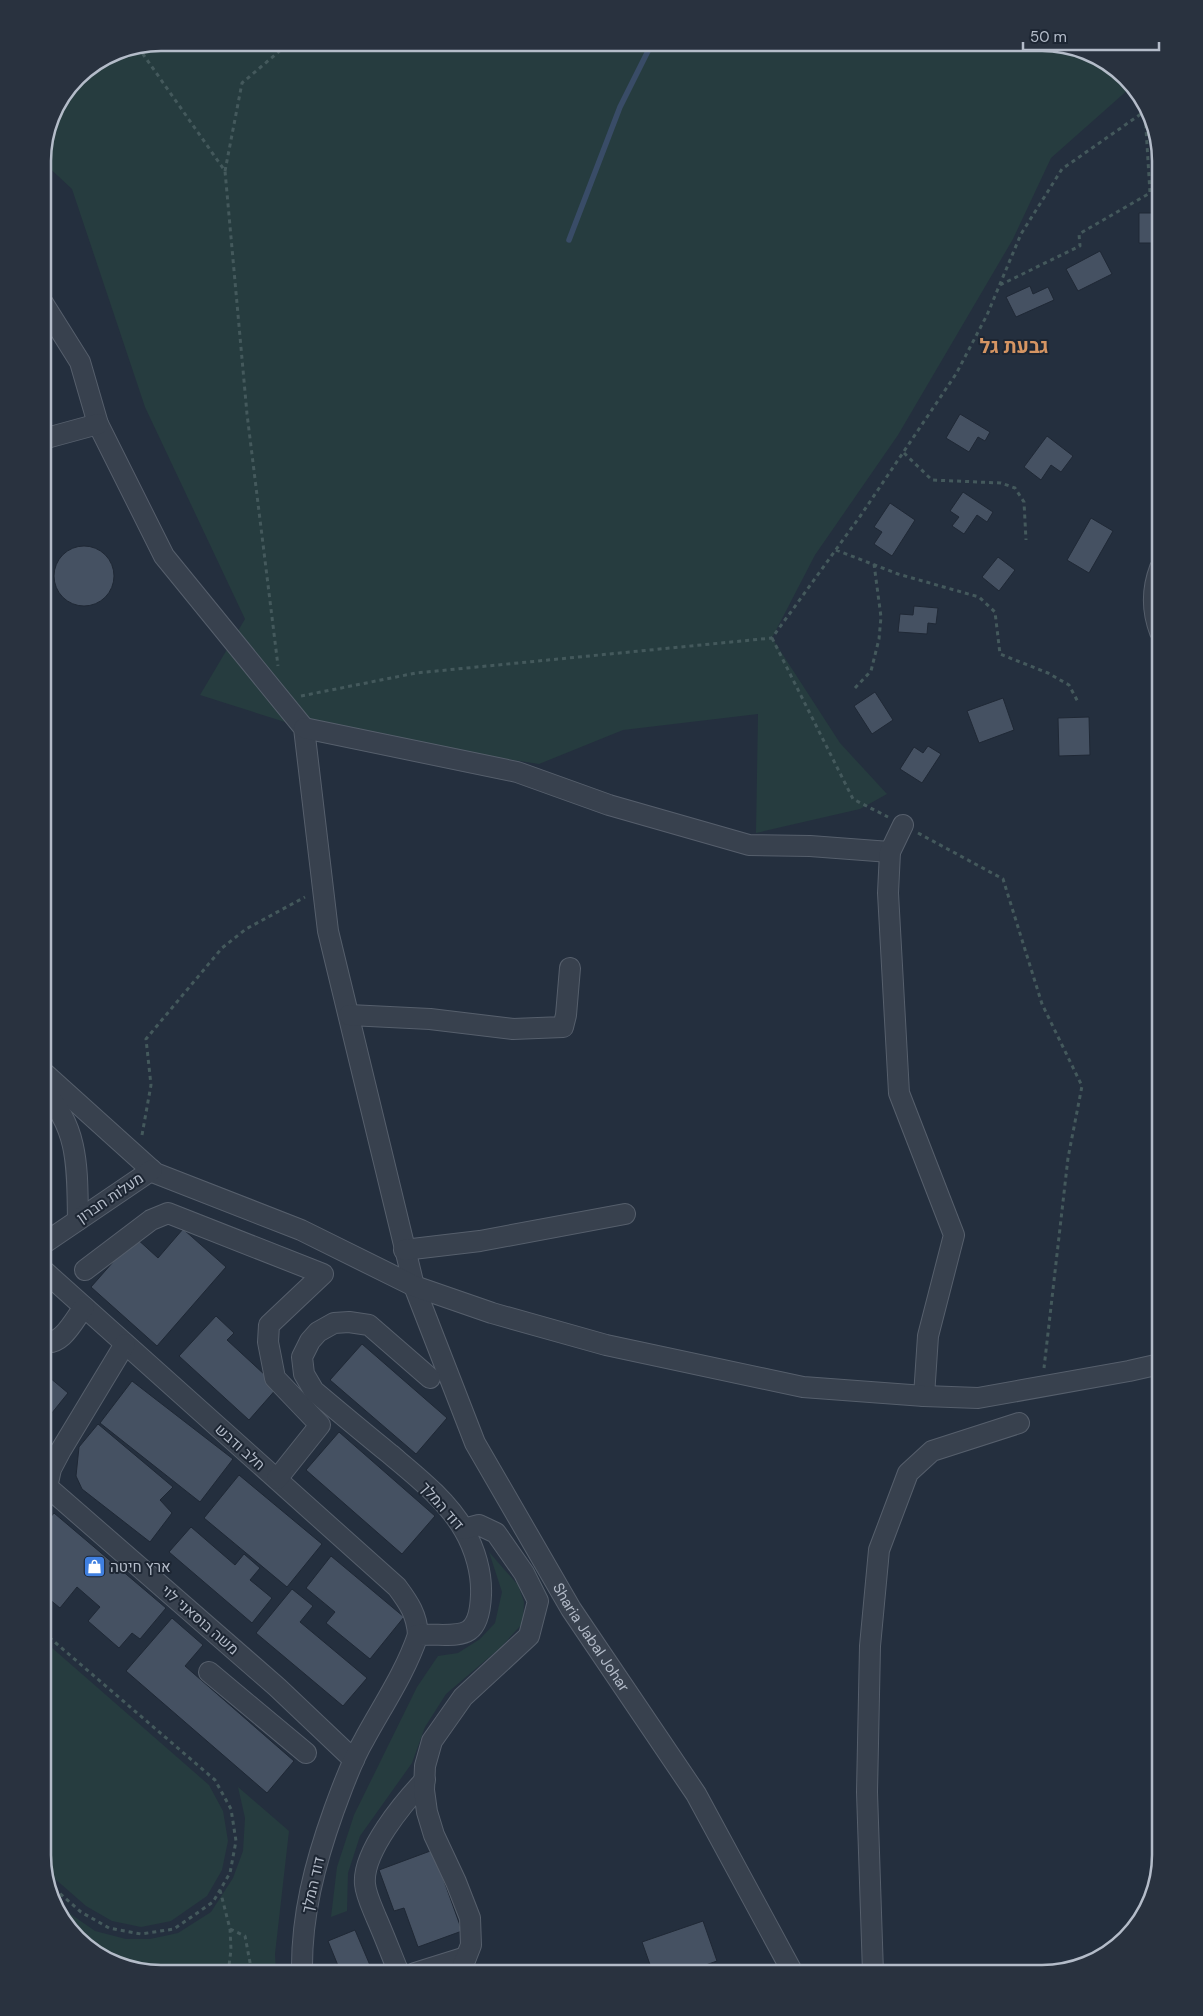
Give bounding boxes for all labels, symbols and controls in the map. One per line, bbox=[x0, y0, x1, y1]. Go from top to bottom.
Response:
scale bar bbox=[1023, 20, 1159, 52]
text: 50 m bbox=[1030, 27, 1067, 47]
district label: גבעת גל bbox=[979, 333, 1049, 359]
street label: מעלות חברון bbox=[73, 1168, 147, 1228]
street label: חלב ודבש bbox=[211, 1419, 269, 1475]
street label: דוד המלך bbox=[416, 1478, 469, 1534]
shop icon: ארץ חיטה bbox=[82, 1555, 106, 1579]
place label: ארץ חיטה bbox=[110, 1557, 171, 1577]
street label: Sharia Jabal Johar bbox=[548, 1579, 634, 1696]
street label: משה בוסאני לוי bbox=[157, 1581, 243, 1659]
street label: דוד המלך bbox=[297, 1855, 329, 1915]

